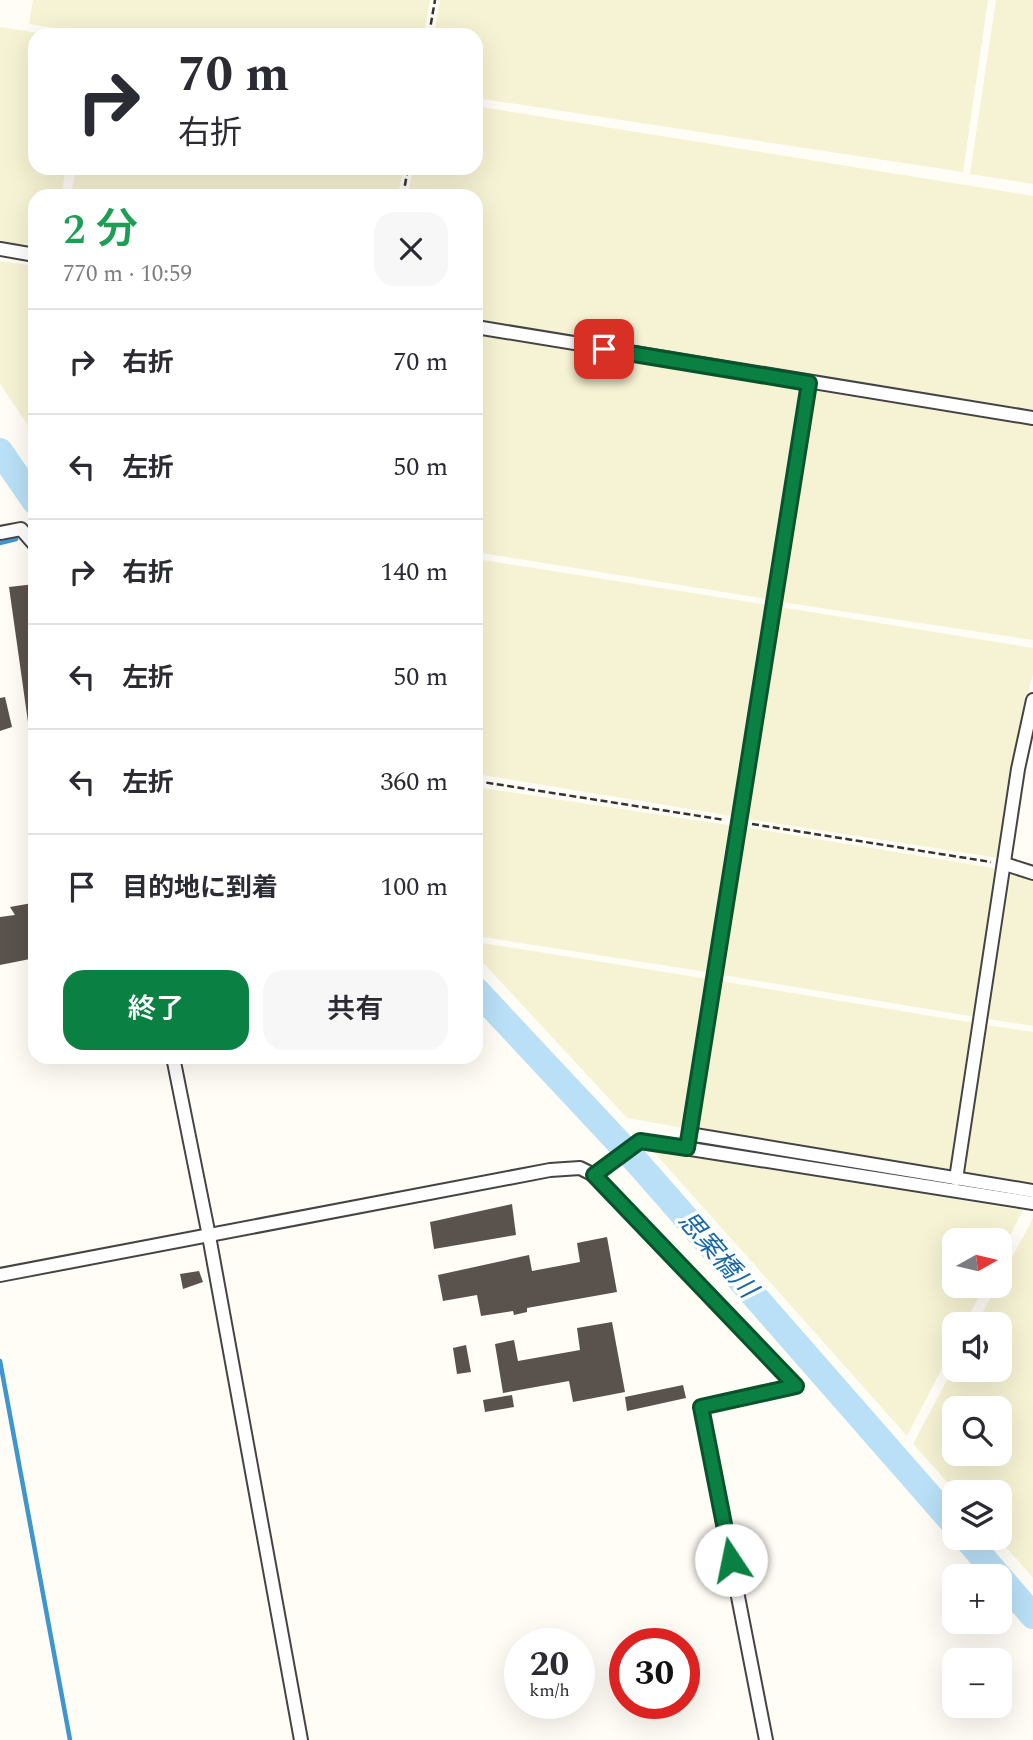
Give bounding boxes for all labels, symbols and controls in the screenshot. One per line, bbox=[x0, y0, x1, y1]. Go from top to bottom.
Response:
text: 70 m bbox=[178, 38, 289, 113]
icon: right bbox=[63, 56, 154, 147]
text: 右折 bbox=[178, 109, 242, 158]
text: 2 分 bbox=[63, 199, 138, 262]
button: close bbox=[374, 212, 448, 286]
text: 770 m · 10:59 bbox=[63, 257, 192, 292]
pin bbox=[574, 319, 634, 379]
icon: arrive bbox=[585, 330, 623, 368]
text: 70 m bbox=[393, 342, 448, 382]
icon: right bbox=[63, 343, 101, 381]
text: 右折 bbox=[122, 343, 174, 383]
text: 50 m bbox=[393, 447, 448, 487]
icon: left bbox=[63, 448, 101, 486]
text: 左折 bbox=[122, 448, 174, 488]
text: 140 m bbox=[380, 552, 448, 592]
icon: right bbox=[63, 553, 101, 591]
text: 右折 bbox=[122, 553, 174, 593]
text: 50 m bbox=[393, 657, 448, 697]
icon: left bbox=[63, 658, 101, 696]
text: 左折 bbox=[122, 658, 174, 698]
text: 360 m bbox=[380, 762, 448, 802]
icon: left bbox=[63, 763, 101, 801]
text: 左折 bbox=[122, 763, 174, 803]
text: 100 m bbox=[380, 867, 448, 907]
icon: arrive bbox=[63, 868, 101, 906]
text: 目的地に到着 bbox=[122, 868, 278, 908]
button: 終了 bbox=[63, 970, 249, 1050]
button: 共有 bbox=[263, 970, 448, 1050]
water label: 思案橋川 bbox=[668, 1202, 768, 1309]
north arrow bbox=[942, 1228, 1012, 1298]
map controls bbox=[942, 1228, 1012, 1718]
button: sound bbox=[942, 1312, 1012, 1382]
button: search bbox=[942, 1396, 1012, 1466]
button: layers bbox=[942, 1480, 1012, 1550]
position arrow bbox=[694, 1523, 768, 1597]
button: + bbox=[942, 1564, 1012, 1634]
speed limit sign: 30 bbox=[609, 1628, 700, 1719]
text: 20 bbox=[530, 1638, 569, 1691]
button: − bbox=[942, 1648, 1012, 1718]
text: km/h bbox=[529, 1677, 570, 1704]

